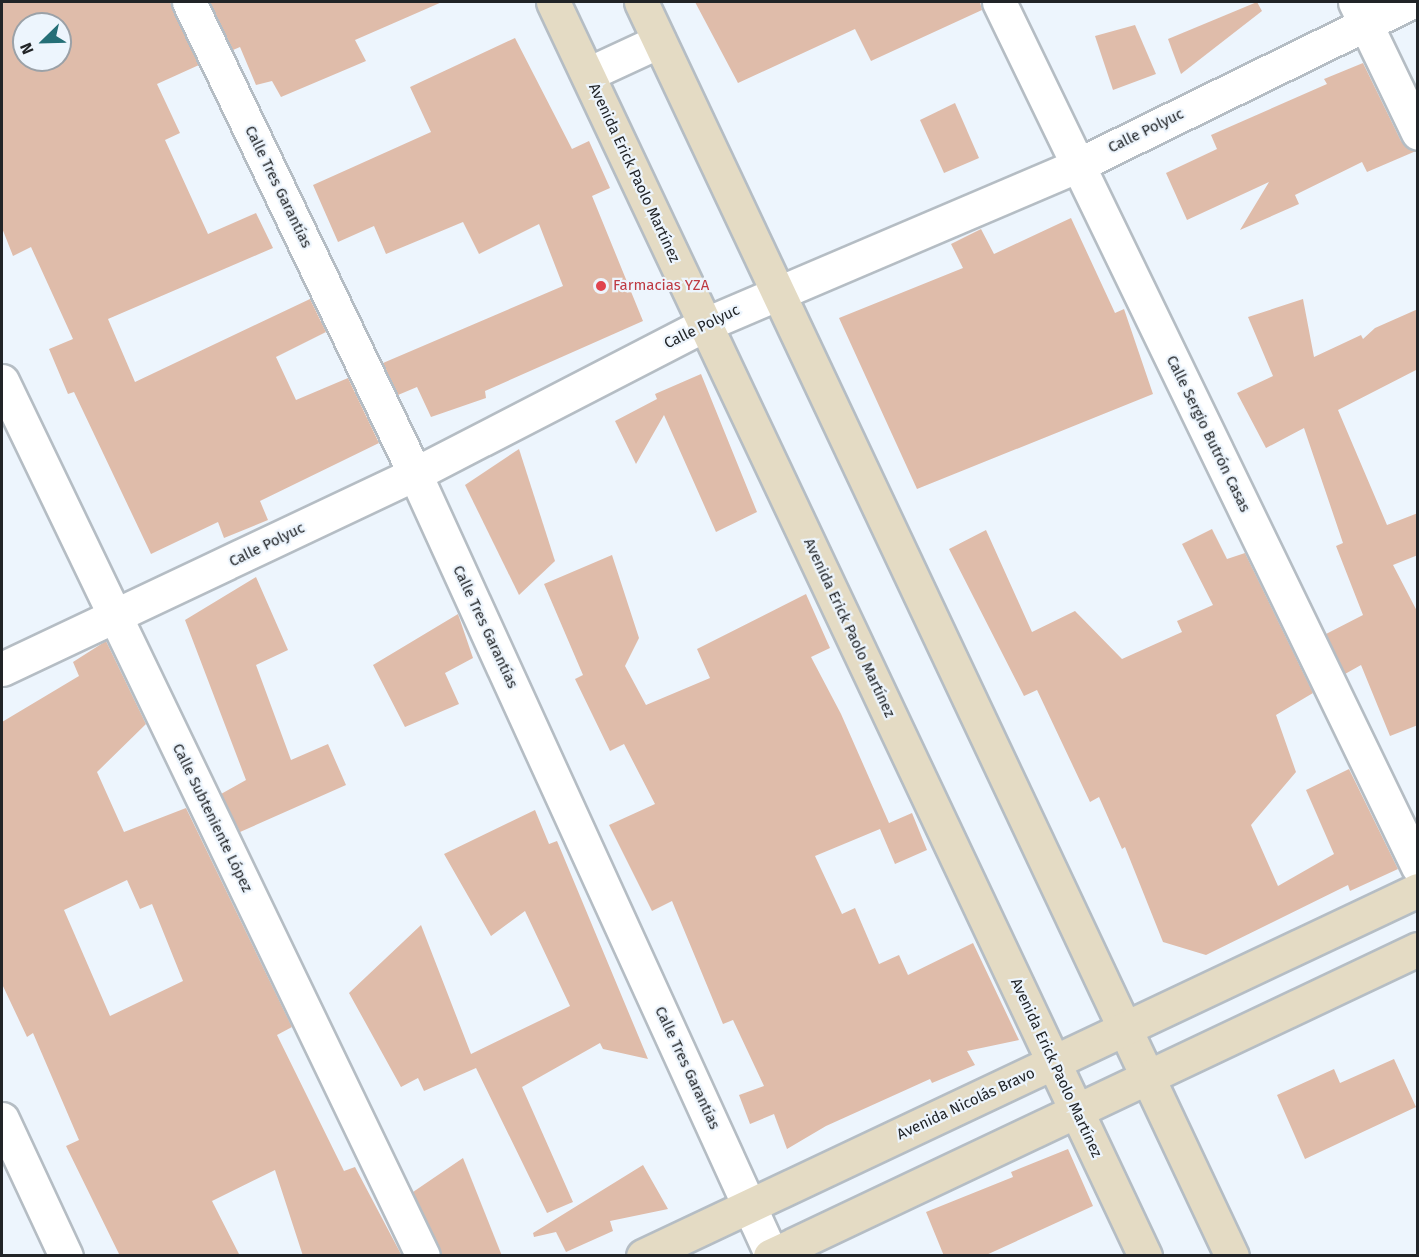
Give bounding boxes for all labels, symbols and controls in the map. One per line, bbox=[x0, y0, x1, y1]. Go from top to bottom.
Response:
north arrow bbox=[12, 12, 72, 72]
text: N bbox=[16, 40, 38, 57]
street label: Avenida Erick Paolo Martínez bbox=[585, 81, 683, 265]
street label: Calle Polyuc bbox=[1105, 105, 1187, 157]
street label: Calle Tres Garantías bbox=[241, 123, 315, 251]
place label: Farmacias YZA bbox=[613, 277, 709, 295]
marker: Farmacias YZA bbox=[594, 279, 608, 293]
street label: Calle Polyuc bbox=[661, 301, 743, 353]
street label: Calle Sergio Butrón Casas bbox=[1162, 353, 1254, 515]
street label: Calle Polyuc bbox=[226, 519, 308, 571]
street label: Avenida Erick Paolo Martínez bbox=[800, 536, 898, 720]
street label: Calle Tres Garantías bbox=[449, 563, 521, 691]
street label: Calle Subteniente López bbox=[168, 741, 256, 895]
street label: Avenida Erick Paolo Martínez bbox=[1007, 976, 1105, 1160]
street label: Calle Tres Garantías bbox=[651, 1004, 723, 1132]
street label: Avenida Nicolás Bravo bbox=[894, 1064, 1038, 1144]

